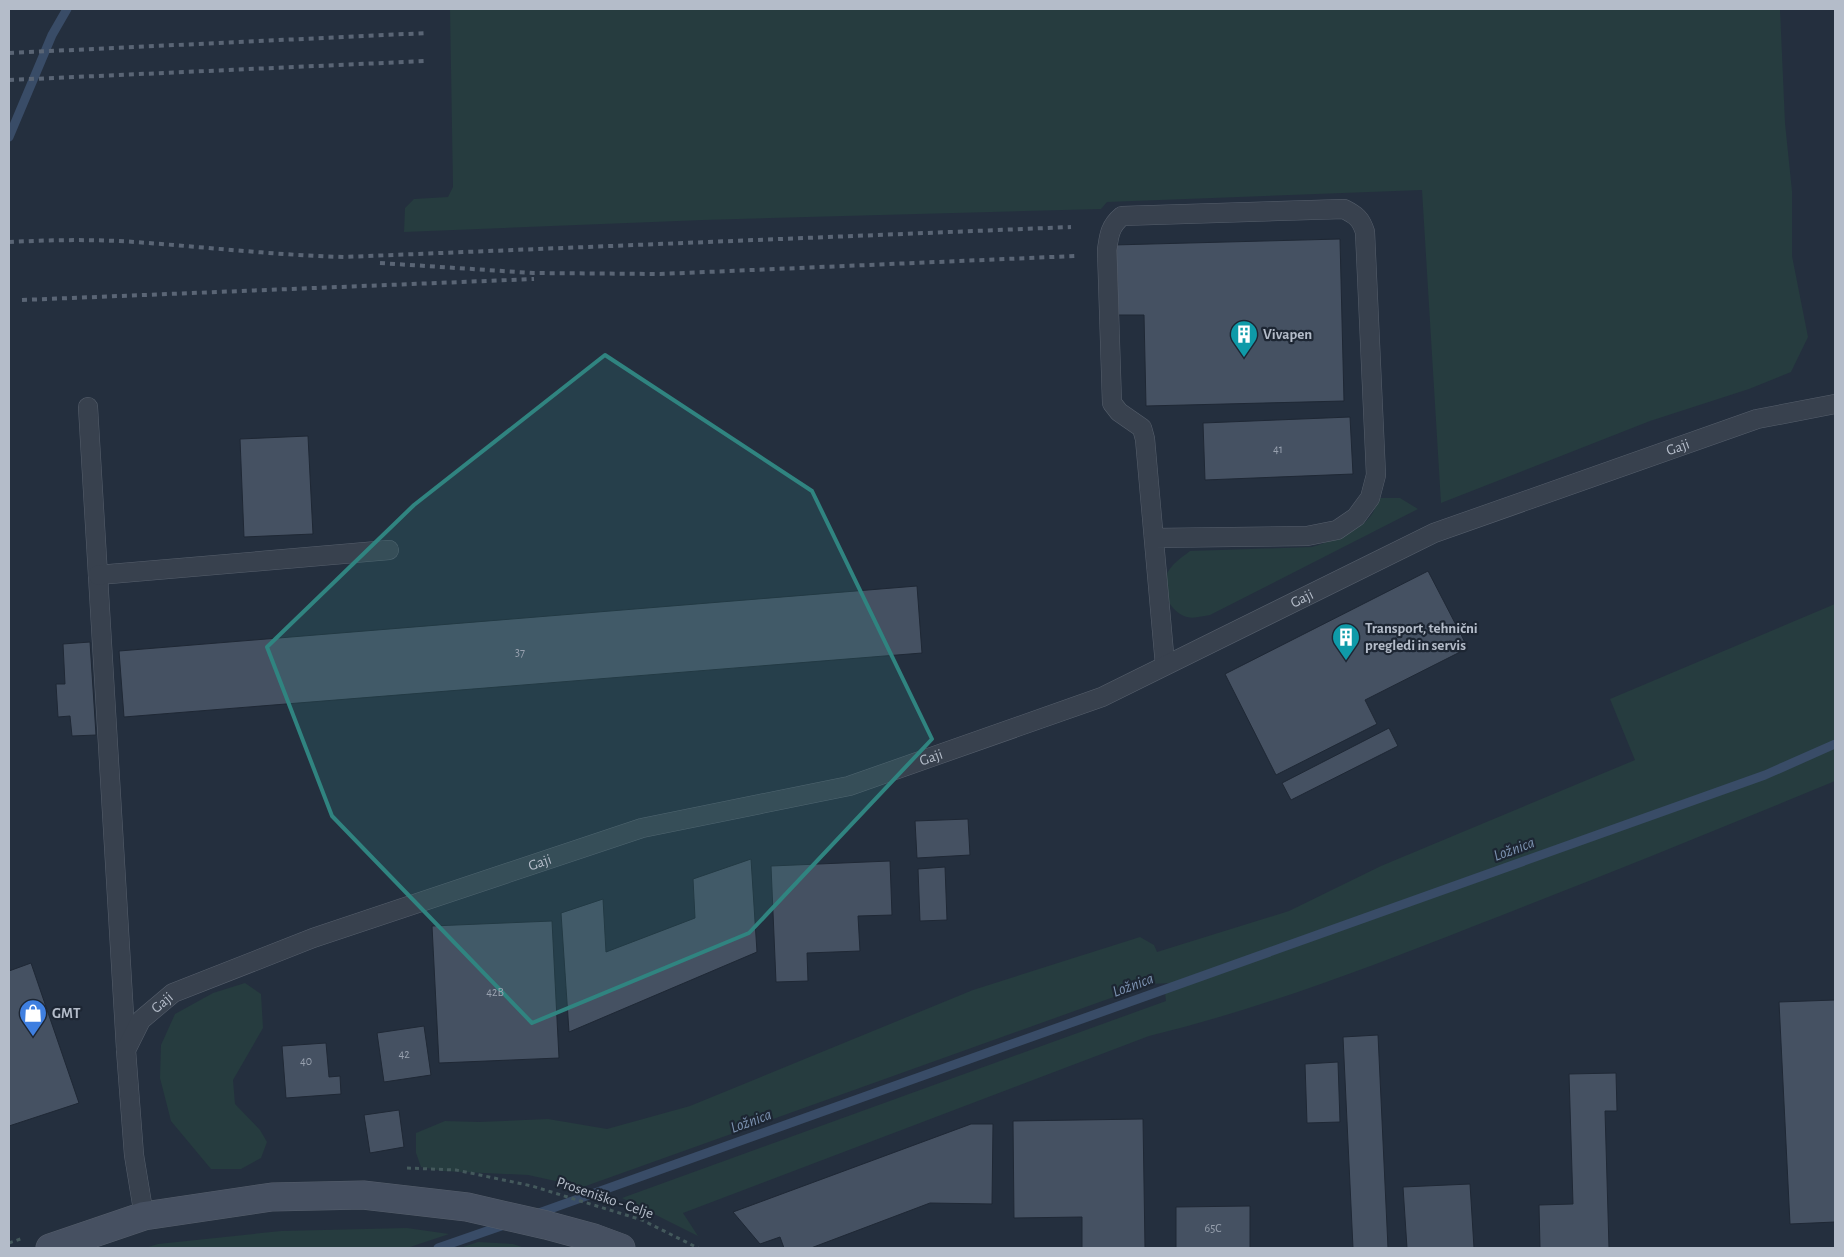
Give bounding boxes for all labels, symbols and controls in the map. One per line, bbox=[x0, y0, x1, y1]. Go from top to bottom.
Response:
building icon: Vivapen bbox=[1229, 319, 1259, 358]
place label: Vivapen bbox=[1263, 327, 1312, 342]
street label: Gaji bbox=[1664, 436, 1691, 458]
house number: 41 bbox=[1273, 443, 1283, 455]
street label: Gaji bbox=[1288, 586, 1316, 610]
place label: Transport, tehnični pregledi in servis bbox=[1365, 621, 1478, 653]
building icon: Transport, tehnični pregledi in servis bbox=[1331, 622, 1361, 661]
house number: 37 bbox=[515, 646, 525, 658]
street label: Gaji bbox=[917, 746, 945, 768]
water label: Ložnica bbox=[1491, 834, 1537, 864]
street label: Gaji bbox=[526, 851, 553, 873]
water label: Ložnica bbox=[1110, 970, 1156, 1000]
house number: 42B bbox=[486, 986, 504, 998]
street label: Gaji bbox=[148, 989, 176, 1016]
shop icon: GMT bbox=[18, 998, 48, 1037]
place label: GMT bbox=[52, 1006, 81, 1021]
house number: 42 bbox=[398, 1048, 410, 1060]
house number: 40 bbox=[300, 1055, 312, 1067]
water label: Ložnica bbox=[728, 1106, 774, 1136]
street label: Proseniško - Celje bbox=[554, 1174, 656, 1222]
house number: 65C bbox=[1205, 1222, 1221, 1234]

